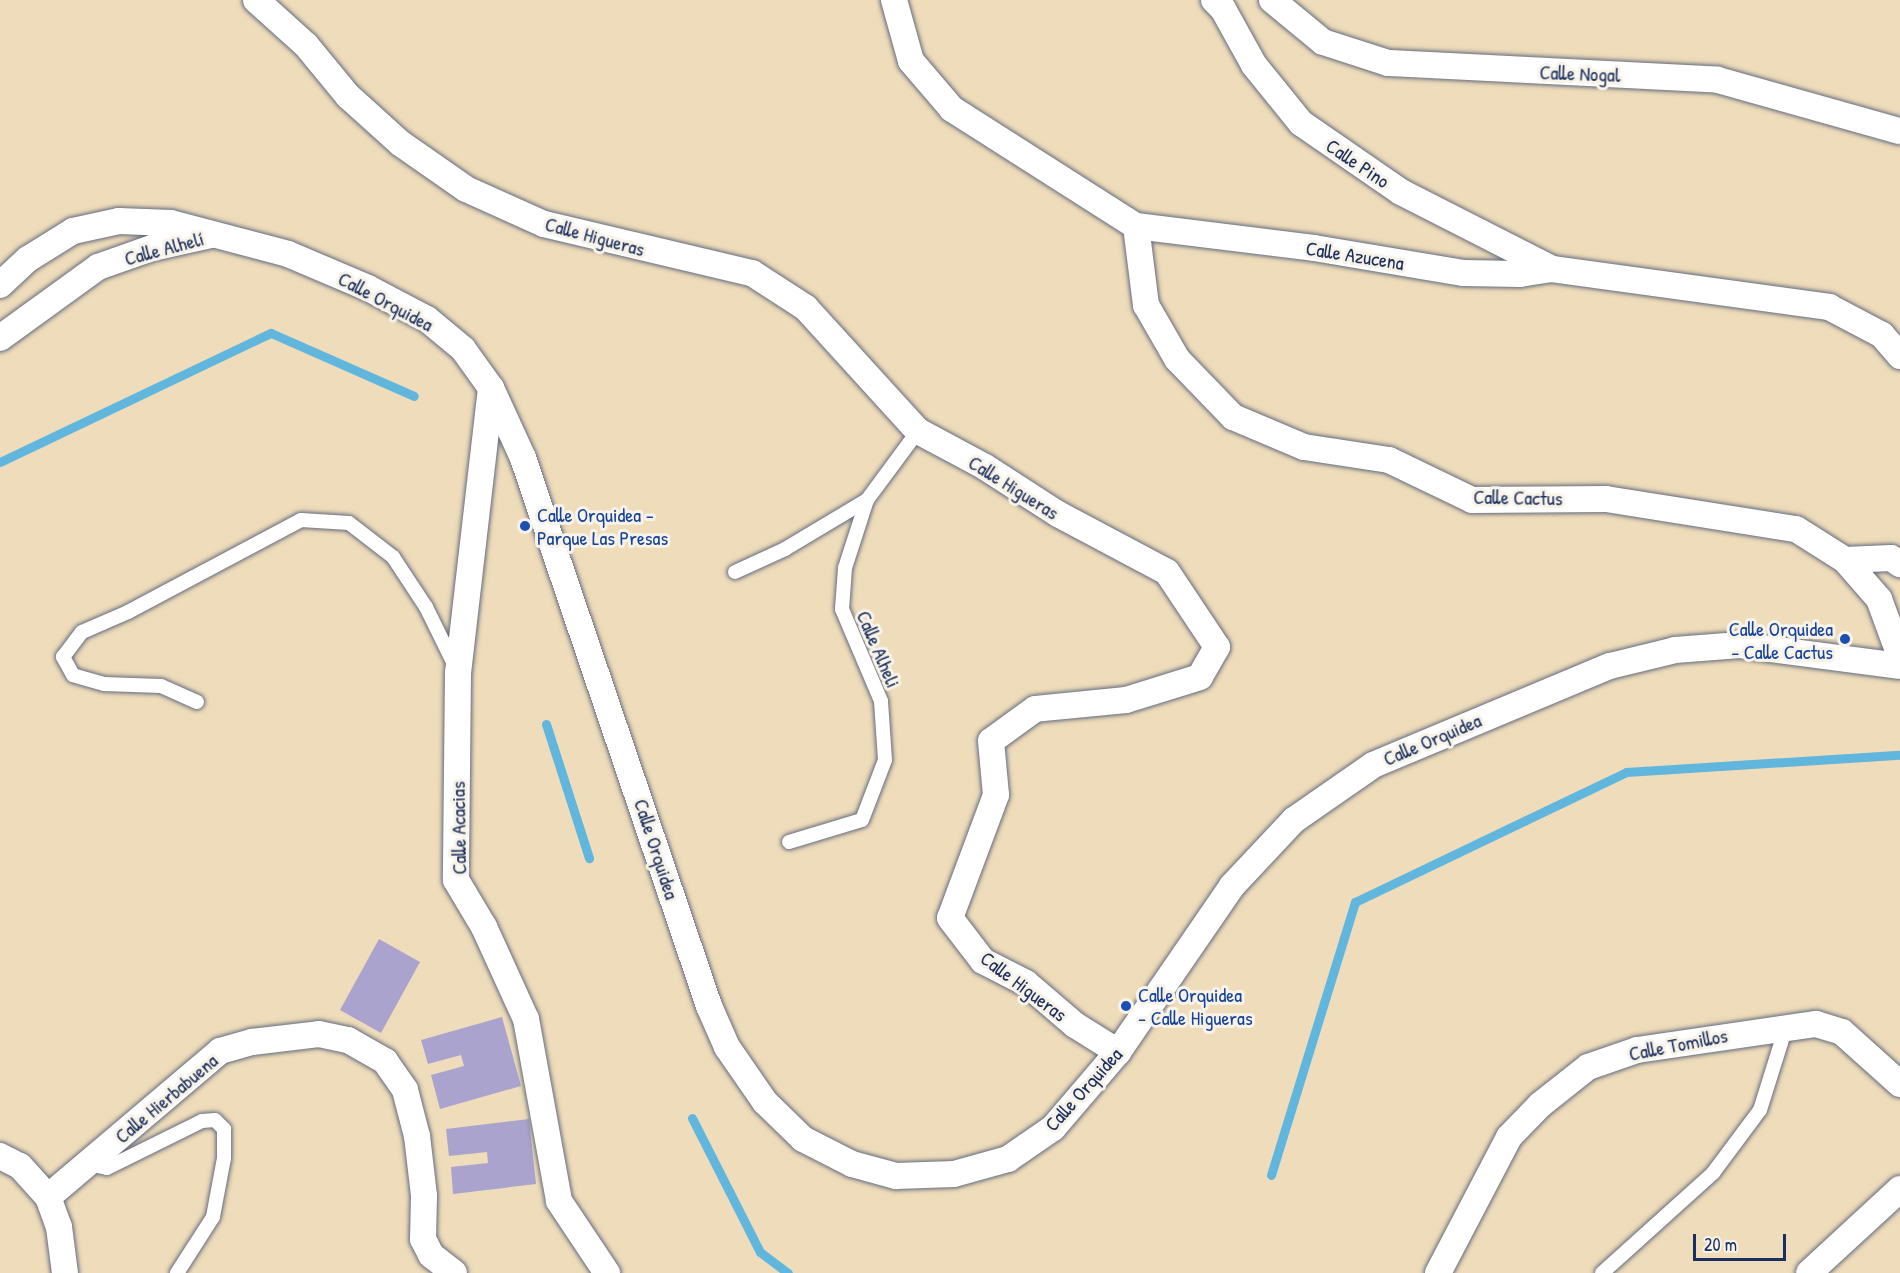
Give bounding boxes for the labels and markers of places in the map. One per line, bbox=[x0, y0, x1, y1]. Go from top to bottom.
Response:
place label: Calle Orquidea - Parque Las Presas bbox=[537, 502, 668, 549]
marker: Calle Orquidea - Parque Las Presas bbox=[518, 519, 532, 533]
place label: Calle Orquidea - Calle Cactus bbox=[1729, 616, 1833, 663]
marker: Calle Orquidea - Calle Cactus bbox=[1838, 632, 1852, 646]
place label: Calle Orquidea - Calle Higueras bbox=[1138, 982, 1253, 1029]
marker: Calle Orquidea - Calle Higueras bbox=[1119, 999, 1133, 1013]

